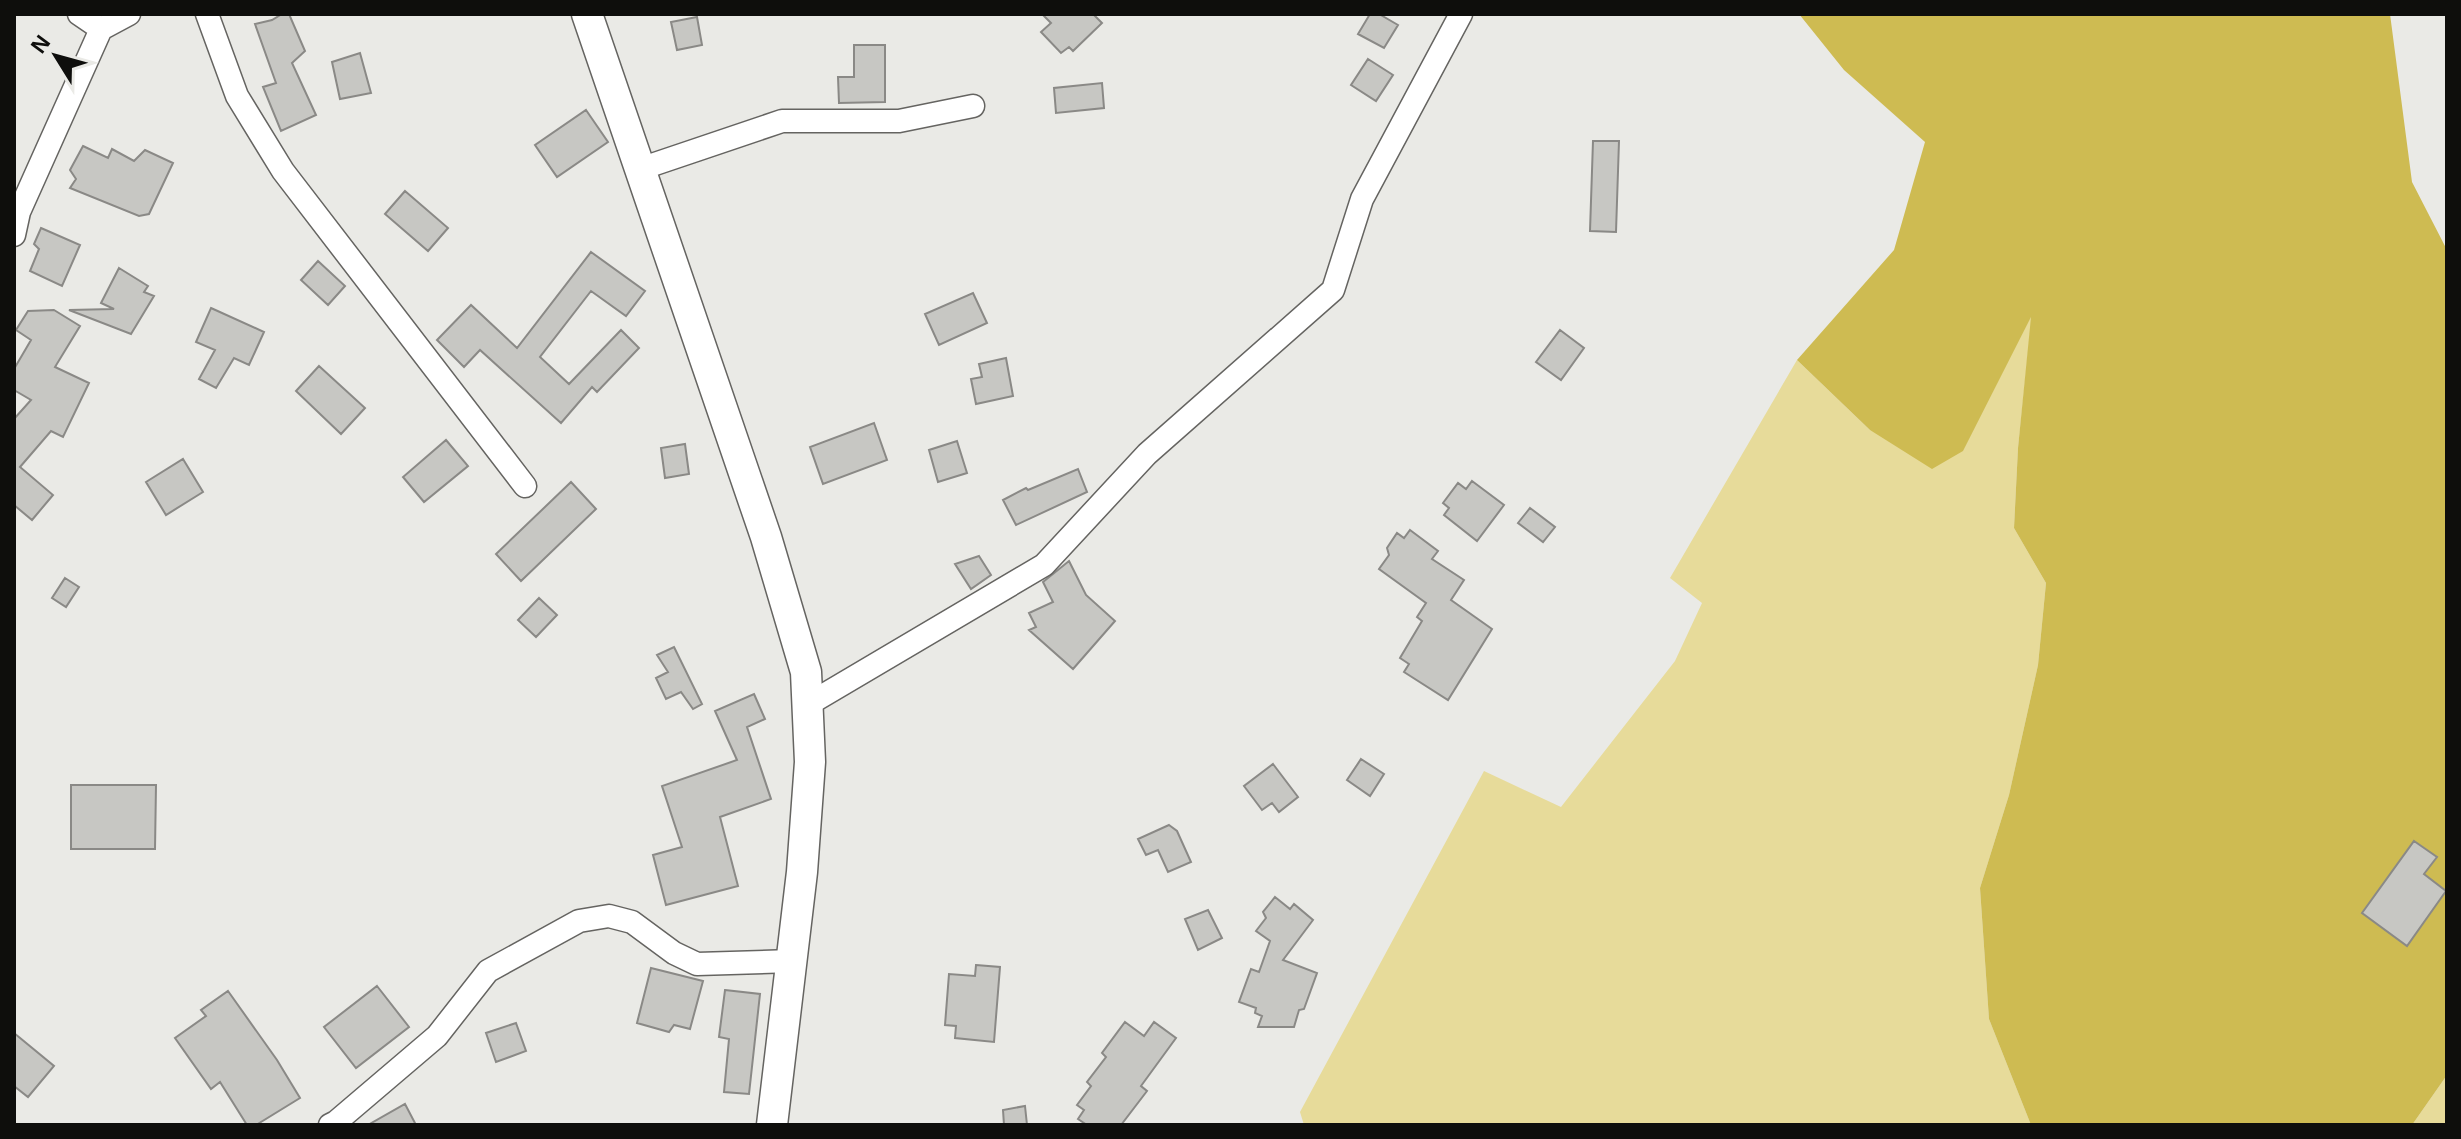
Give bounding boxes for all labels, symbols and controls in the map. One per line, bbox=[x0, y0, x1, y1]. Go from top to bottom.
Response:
north arrow bbox=[16, 16, 96, 96]
text: N bbox=[26, 30, 55, 58]

